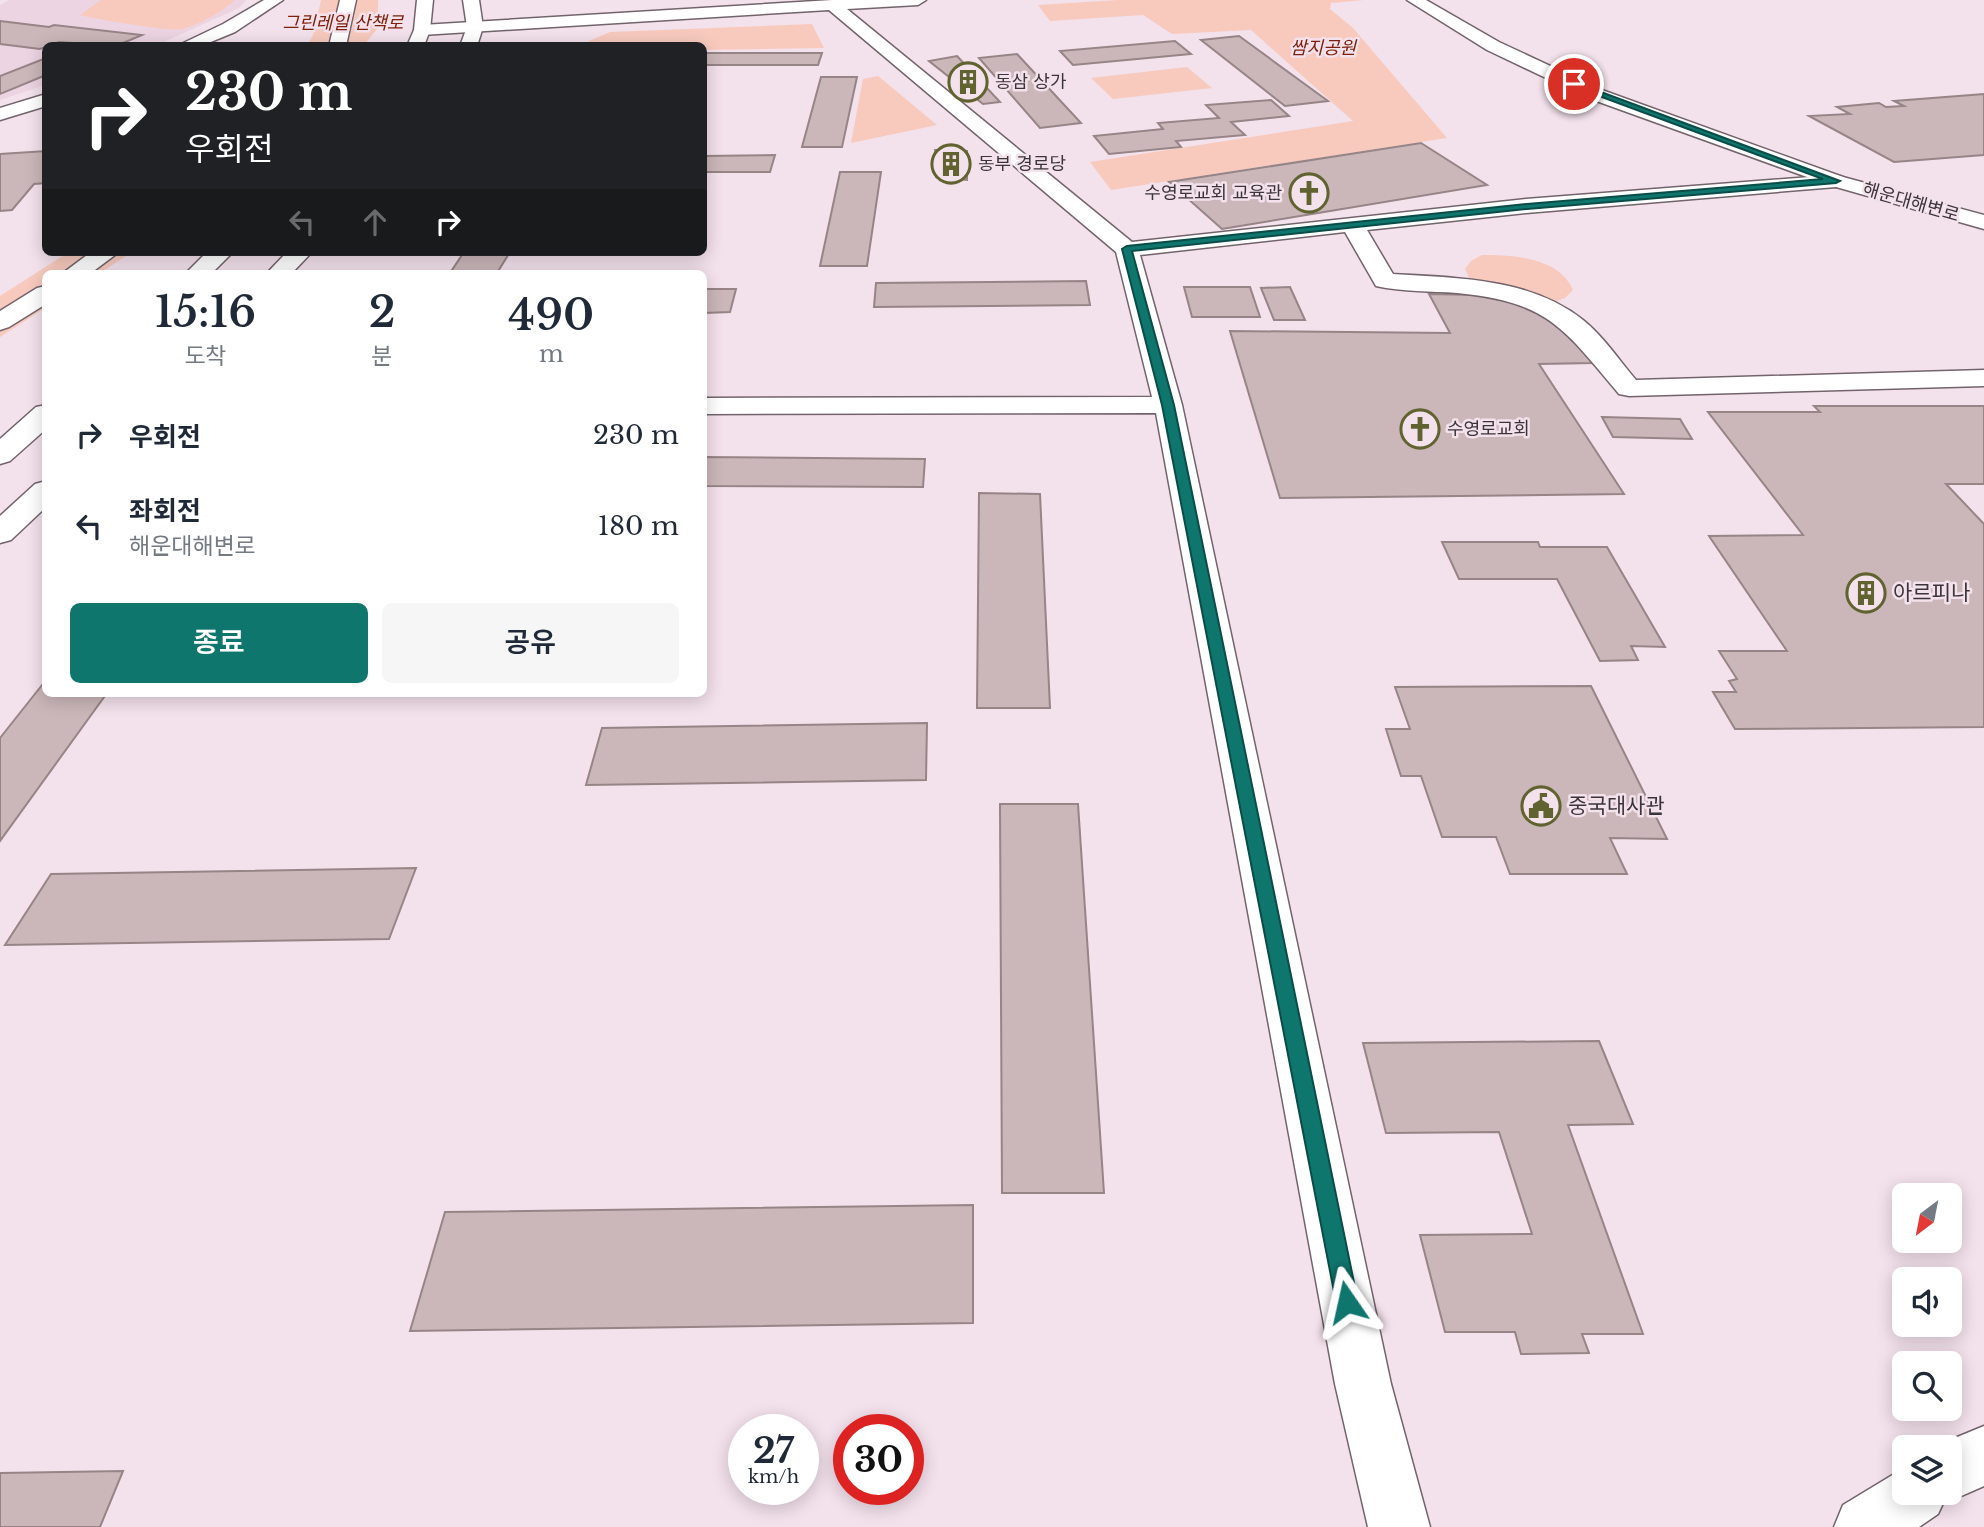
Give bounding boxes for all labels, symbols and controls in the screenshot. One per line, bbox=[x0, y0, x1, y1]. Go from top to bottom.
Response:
park label: 그린레일 산책로 bbox=[283, 12, 405, 34]
park label: 쌈지공원 bbox=[1290, 37, 1358, 59]
pin bbox=[1544, 54, 1604, 114]
building icon: 동삼 상가 bbox=[947, 61, 989, 103]
text: 230 m bbox=[185, 62, 352, 123]
icon: arrive bbox=[1555, 65, 1593, 103]
icon: right bbox=[70, 70, 161, 161]
place label: 동삼 상가 bbox=[995, 71, 1067, 93]
text: 우회전 bbox=[185, 129, 273, 169]
building icon: 동부 경로당 bbox=[930, 143, 972, 185]
place label: 동부 경로당 bbox=[978, 153, 1066, 175]
church icon: 수영로교회 교육관 bbox=[1288, 172, 1330, 214]
street label: 해운대해변로 bbox=[1860, 178, 1962, 226]
place label: 수영로교회 교육관 bbox=[1144, 182, 1282, 204]
icon: left bbox=[283, 203, 321, 241]
icon: ahead bbox=[356, 203, 394, 241]
icon: right bbox=[429, 203, 467, 241]
text: 15:16 bbox=[155, 286, 256, 338]
text: 2 bbox=[369, 286, 396, 338]
text: 490 bbox=[508, 289, 594, 341]
text: m bbox=[539, 340, 564, 368]
text: 도착 bbox=[184, 342, 227, 370]
text: 분 bbox=[372, 342, 393, 370]
church icon: 수영로교회 bbox=[1399, 408, 1441, 450]
icon: right bbox=[70, 416, 108, 454]
place label: 수영로교회 bbox=[1447, 418, 1530, 440]
text: 230 m bbox=[593, 419, 679, 451]
text: 우회전 bbox=[129, 421, 201, 453]
text: 좌회전 bbox=[129, 495, 201, 527]
icon: left bbox=[70, 507, 108, 545]
text: 180 m bbox=[598, 510, 679, 542]
text: 해운대해변로 bbox=[129, 532, 256, 560]
building icon: 아르피나 bbox=[1845, 572, 1887, 614]
place label: 아르피나 bbox=[1893, 580, 1970, 606]
button: 종료 bbox=[70, 603, 368, 683]
button: 공유 bbox=[382, 603, 679, 683]
public building icon: 중국대사관 bbox=[1520, 785, 1562, 827]
place label: 중국대사관 bbox=[1568, 793, 1665, 819]
north arrow bbox=[1892, 1183, 1962, 1253]
map controls bbox=[1892, 1183, 1962, 1505]
position arrow bbox=[1310, 1265, 1384, 1339]
button: sound bbox=[1892, 1267, 1962, 1337]
button: search bbox=[1892, 1351, 1962, 1421]
speed limit sign: 30 bbox=[833, 1414, 924, 1505]
text: 27 bbox=[753, 1429, 794, 1472]
button: layers bbox=[1892, 1435, 1962, 1505]
text: km/h bbox=[748, 1466, 799, 1488]

